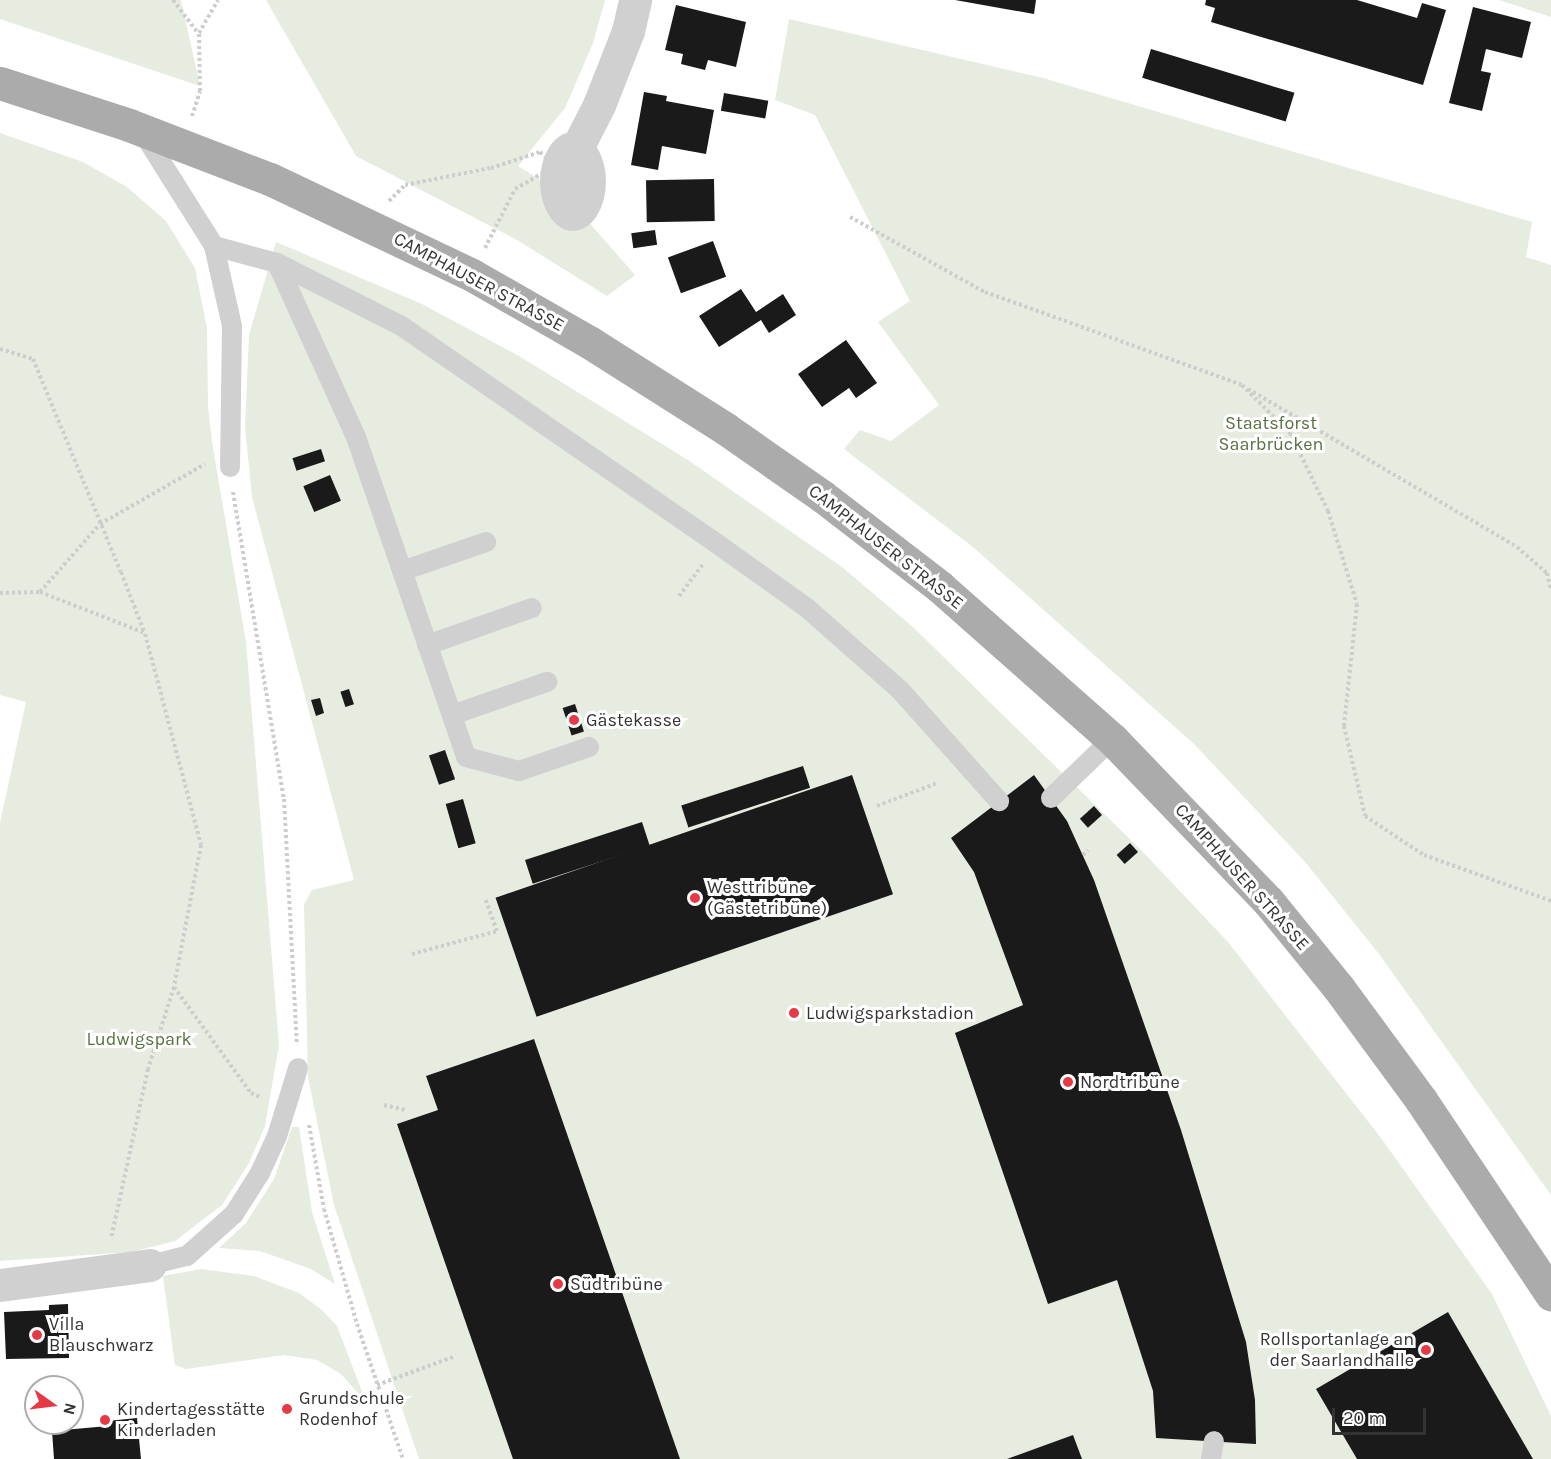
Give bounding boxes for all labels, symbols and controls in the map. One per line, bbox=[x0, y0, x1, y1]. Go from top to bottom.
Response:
street label: CAMPHAUSER STRASSE bbox=[390, 228, 568, 336]
park label: Staatsforst Saarbrücken bbox=[1219, 413, 1323, 456]
street label: CAMPHAUSER STRASSE bbox=[804, 480, 968, 614]
place label: Gästekasse bbox=[586, 709, 681, 731]
marker: Gästekasse bbox=[567, 713, 581, 727]
street label: CAMPHAUSER STRASSE bbox=[1170, 799, 1314, 955]
place label: Westtribüne (Gästetribüne) bbox=[707, 877, 827, 920]
marker: Westtribüne (Gästetribüne) bbox=[688, 891, 702, 905]
place label: Ludwigsparkstadion bbox=[806, 1002, 974, 1024]
marker: Ludwigsparkstadion bbox=[787, 1006, 801, 1020]
park label: Ludwigspark bbox=[86, 1028, 192, 1050]
place label: Nordtribüne bbox=[1080, 1071, 1180, 1093]
marker: Nordtribüne bbox=[1061, 1075, 1075, 1089]
place label: Südtribüne bbox=[570, 1273, 663, 1295]
marker: Südtribüne bbox=[551, 1277, 565, 1291]
place label: Villa Blauschwarz bbox=[49, 1314, 154, 1356]
marker: Villa Blauschwarz bbox=[30, 1328, 44, 1342]
place label: Rollsportanlage an der Saarlandhalle bbox=[1260, 1329, 1414, 1372]
marker: Rollsportanlage an der Saarlandhalle bbox=[1419, 1343, 1433, 1357]
north arrow bbox=[24, 1375, 84, 1435]
place label: Grundschule Rodenhof bbox=[299, 1388, 404, 1430]
scale bar bbox=[1335, 1396, 1430, 1434]
place label: Kindertagesstätte Kinderladen bbox=[117, 1399, 265, 1442]
text: N bbox=[59, 1401, 81, 1417]
marker: Grundschule Rodenhof bbox=[280, 1402, 294, 1416]
text: 20 m bbox=[1343, 1407, 1385, 1429]
marker: Kindertagesstätte Kinderladen bbox=[98, 1413, 112, 1427]

